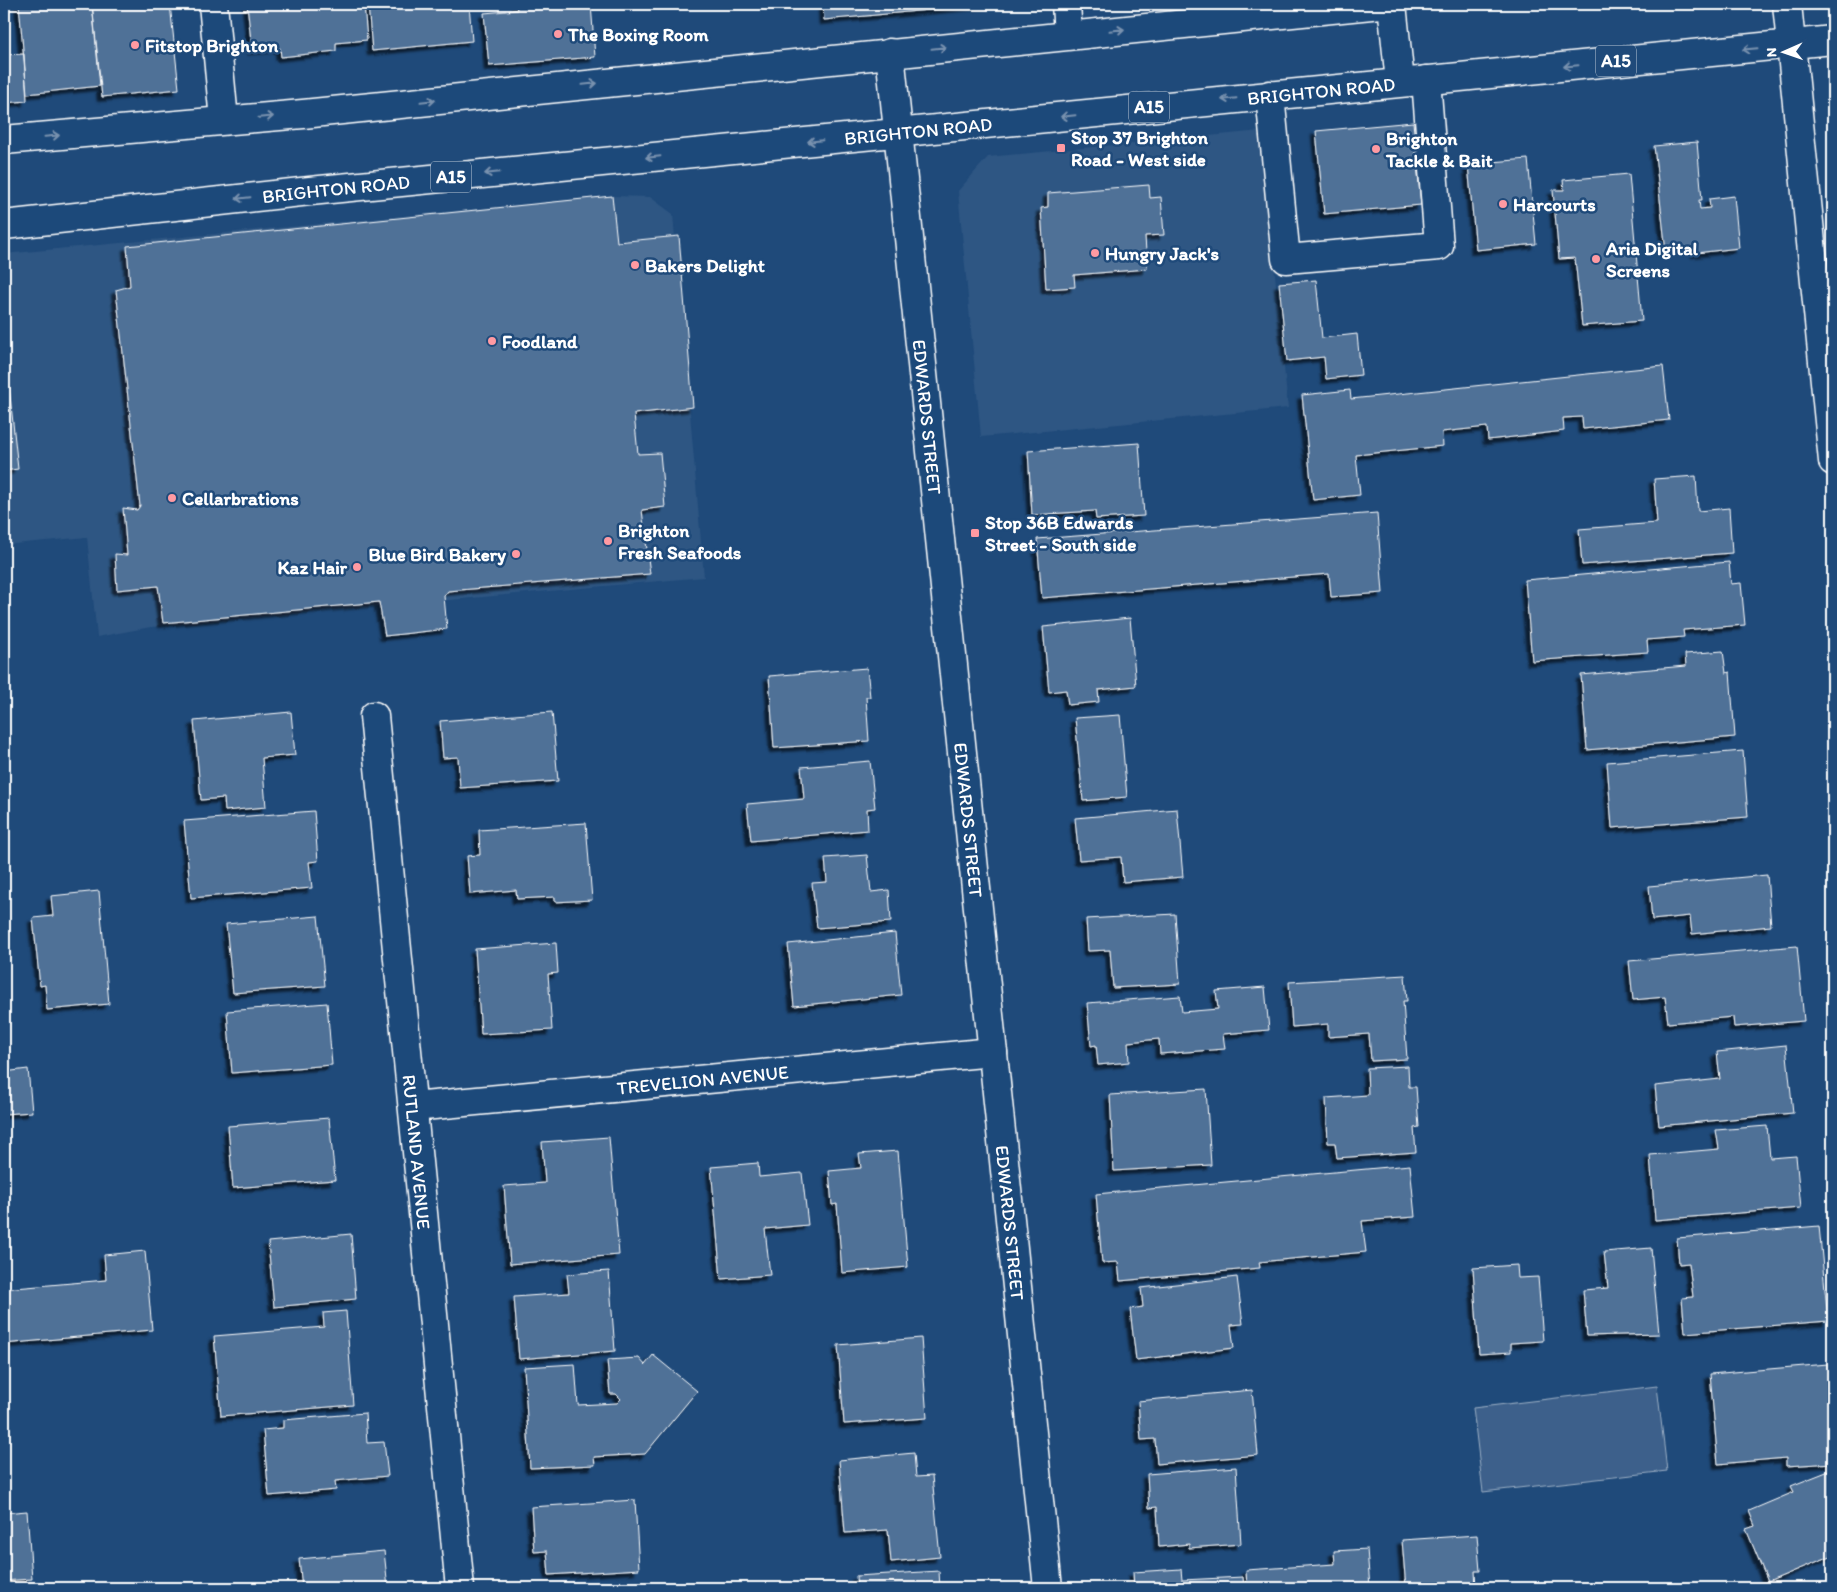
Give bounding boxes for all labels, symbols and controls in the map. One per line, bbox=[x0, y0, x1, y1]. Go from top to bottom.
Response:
place label: The Boxing Room bbox=[567, 23, 709, 46]
one-way arrow bbox=[1109, 25, 1125, 35]
marker: The Boxing Room bbox=[552, 28, 564, 40]
north arrow bbox=[1760, 28, 1810, 78]
place label: Fitstop Brighton bbox=[145, 34, 278, 57]
marker: Fitstop Brighton bbox=[129, 39, 141, 51]
one-way arrow bbox=[930, 43, 946, 53]
one-way arrow bbox=[1742, 44, 1758, 53]
road number: A15 bbox=[1596, 46, 1636, 76]
text: N bbox=[1763, 47, 1780, 57]
one-way arrow bbox=[1563, 61, 1579, 71]
street label: BRIGHTON ROAD bbox=[1246, 72, 1396, 110]
one-way arrow bbox=[581, 79, 597, 89]
road number: A15 bbox=[1129, 91, 1169, 122]
one-way arrow bbox=[1222, 95, 1238, 104]
one-way arrow bbox=[420, 96, 436, 106]
one-way arrow bbox=[1060, 111, 1076, 121]
one-way arrow bbox=[258, 112, 274, 122]
street label: BRIGHTON ROAD bbox=[843, 112, 993, 149]
place label: Stop 37 Brighton Road - West side bbox=[1071, 126, 1208, 171]
place label: Brighton Tackle & Bait bbox=[1385, 127, 1493, 172]
one-way arrow bbox=[44, 131, 60, 141]
one-way arrow bbox=[807, 136, 823, 146]
marker: Stop 37 Brighton Road - West side bbox=[1055, 142, 1067, 154]
marker: Brighton Tackle & Bait bbox=[1370, 143, 1382, 155]
one-way arrow bbox=[646, 152, 662, 162]
road number: A15 bbox=[431, 162, 471, 192]
one-way arrow bbox=[484, 168, 500, 178]
street label: BRIGHTON ROAD bbox=[261, 170, 411, 208]
one-way arrow bbox=[235, 193, 251, 203]
place label: Harcourts bbox=[1513, 193, 1596, 216]
marker: Harcourts bbox=[1497, 198, 1509, 210]
place label: Aria Digital Screens bbox=[1605, 237, 1699, 282]
place label: Hungry Jack's bbox=[1105, 242, 1220, 265]
marker: Hungry Jack's bbox=[1089, 247, 1101, 259]
marker: Aria Digital Screens bbox=[1590, 253, 1602, 265]
place label: Bakers Delight bbox=[645, 254, 765, 277]
marker: Bakers Delight bbox=[629, 259, 641, 271]
place label: Foodland bbox=[502, 330, 578, 353]
marker: Foodland bbox=[486, 335, 498, 347]
street label: EDWARDS STREET bbox=[908, 338, 947, 496]
place label: Cellarbrations bbox=[182, 487, 299, 510]
marker: Cellarbrations bbox=[166, 492, 178, 504]
place label: Stop 36B Edwards Street - South side bbox=[985, 511, 1136, 556]
place label: Brighton Fresh Seafoods bbox=[618, 519, 742, 564]
marker: Stop 36B Edwards Street - South side bbox=[969, 527, 981, 539]
marker: Brighton Fresh Seafoods bbox=[602, 535, 614, 547]
place label: Blue Bird Bakery bbox=[369, 543, 507, 566]
marker: Blue Bird Bakery bbox=[510, 548, 522, 560]
place label: Kaz Hair bbox=[277, 556, 348, 579]
marker: Kaz Hair bbox=[351, 561, 363, 573]
street label: EDWARDS STREET bbox=[950, 741, 988, 899]
street label: TREVELION AVENUE bbox=[616, 1060, 790, 1099]
street label: RUTLAND AVENUE bbox=[398, 1073, 436, 1230]
street label: EDWARDS STREET bbox=[991, 1144, 1030, 1302]

